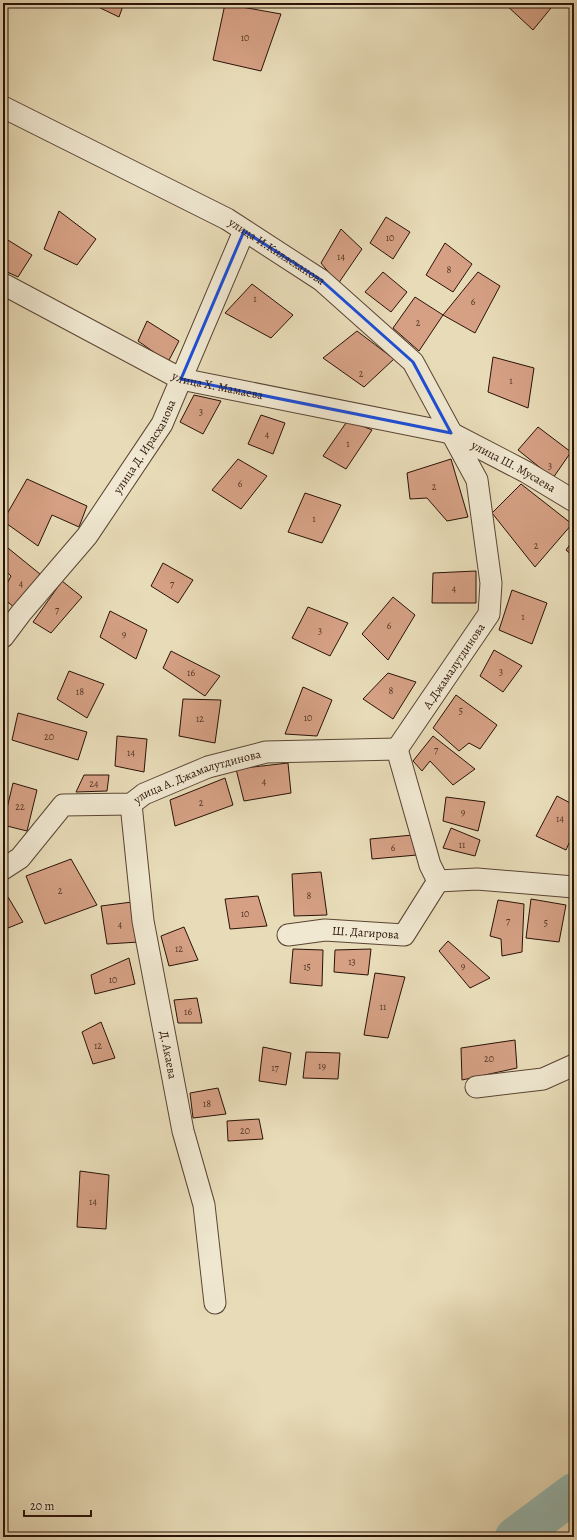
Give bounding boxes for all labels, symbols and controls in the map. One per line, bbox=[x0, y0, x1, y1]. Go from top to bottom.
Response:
house number: 10 bbox=[241, 31, 249, 44]
street label: улица И.Килясханова bbox=[225, 214, 329, 289]
house number: 10 bbox=[386, 231, 394, 244]
house number: 14 bbox=[337, 250, 345, 263]
house number: 8 bbox=[447, 263, 452, 276]
house number: 1 bbox=[253, 292, 257, 305]
house number: 6 bbox=[471, 295, 476, 308]
house number: 2 bbox=[416, 316, 421, 329]
street label: улица Х. Мамаева bbox=[168, 367, 265, 403]
house number: 2 bbox=[359, 367, 364, 380]
house number: 1 bbox=[509, 374, 513, 387]
street label: улица Д. Ирасханова bbox=[109, 397, 180, 498]
house number: 3 bbox=[199, 405, 203, 418]
house number: 4 bbox=[265, 428, 270, 441]
street label: улица Ш. Мусаева bbox=[468, 436, 559, 496]
house number: 1 bbox=[346, 437, 350, 450]
house number: 3 bbox=[548, 459, 552, 472]
house number: 6 bbox=[238, 477, 243, 490]
house number: 2 bbox=[432, 480, 437, 493]
house number: 1 bbox=[312, 512, 316, 525]
house number: 2 bbox=[534, 539, 539, 552]
house number: 4 bbox=[19, 577, 24, 590]
house number: 7 bbox=[170, 577, 175, 590]
house number: 4 bbox=[452, 582, 457, 595]
house number: 7 bbox=[55, 603, 60, 616]
house number: 1 bbox=[521, 610, 525, 623]
house number: 6 bbox=[387, 619, 392, 632]
street label: А.Джамалутдинова bbox=[419, 620, 489, 713]
house number: 3 bbox=[318, 624, 322, 637]
house number: 9 bbox=[122, 627, 127, 640]
house number: 3 bbox=[499, 665, 503, 678]
house number: 16 bbox=[187, 666, 195, 679]
house number: 8 bbox=[389, 684, 394, 697]
house number: 18 bbox=[76, 685, 84, 698]
house number: 5 bbox=[459, 704, 463, 717]
house number: 10 bbox=[304, 711, 312, 724]
house number: 12 bbox=[196, 712, 204, 725]
house number: 20 bbox=[44, 730, 54, 743]
house number: 7 bbox=[434, 743, 439, 756]
house number: 14 bbox=[127, 746, 135, 759]
street label: улица А. Джамалутдинова bbox=[129, 746, 263, 808]
house number: 4 bbox=[262, 775, 267, 788]
house number: 24 bbox=[89, 777, 99, 790]
house number: 2 bbox=[199, 796, 204, 809]
house number: 22 bbox=[15, 800, 25, 813]
house number: 9 bbox=[461, 805, 466, 818]
house number: 14 bbox=[556, 812, 564, 825]
house number: 11 bbox=[459, 838, 466, 851]
house number: 6 bbox=[391, 841, 396, 854]
house number: 2 bbox=[58, 884, 63, 897]
house number: 8 bbox=[307, 889, 312, 902]
house number: 10 bbox=[241, 907, 249, 920]
house number: 7 bbox=[506, 914, 511, 927]
house number: 5 bbox=[544, 916, 548, 929]
house number: 4 bbox=[118, 918, 123, 931]
street label: Ш. Дагирова bbox=[332, 922, 400, 943]
house number: 12 bbox=[175, 942, 183, 955]
house number: 13 bbox=[348, 955, 356, 968]
house number: 9 bbox=[461, 959, 466, 972]
house number: 15 bbox=[303, 960, 311, 973]
house number: 10 bbox=[109, 973, 117, 986]
house number: 11 bbox=[380, 1000, 387, 1013]
house number: 16 bbox=[184, 1005, 192, 1018]
street label: Д. Акаева bbox=[156, 1030, 181, 1081]
house number: 12 bbox=[94, 1039, 102, 1052]
house number: 20 bbox=[484, 1052, 494, 1065]
house number: 19 bbox=[318, 1059, 326, 1072]
house number: 17 bbox=[271, 1061, 280, 1074]
house number: 18 bbox=[203, 1097, 211, 1110]
house number: 20 bbox=[240, 1124, 250, 1137]
house number: 14 bbox=[89, 1195, 97, 1208]
scale bar bbox=[24, 1492, 91, 1518]
text: 20 m bbox=[30, 1498, 54, 1514]

